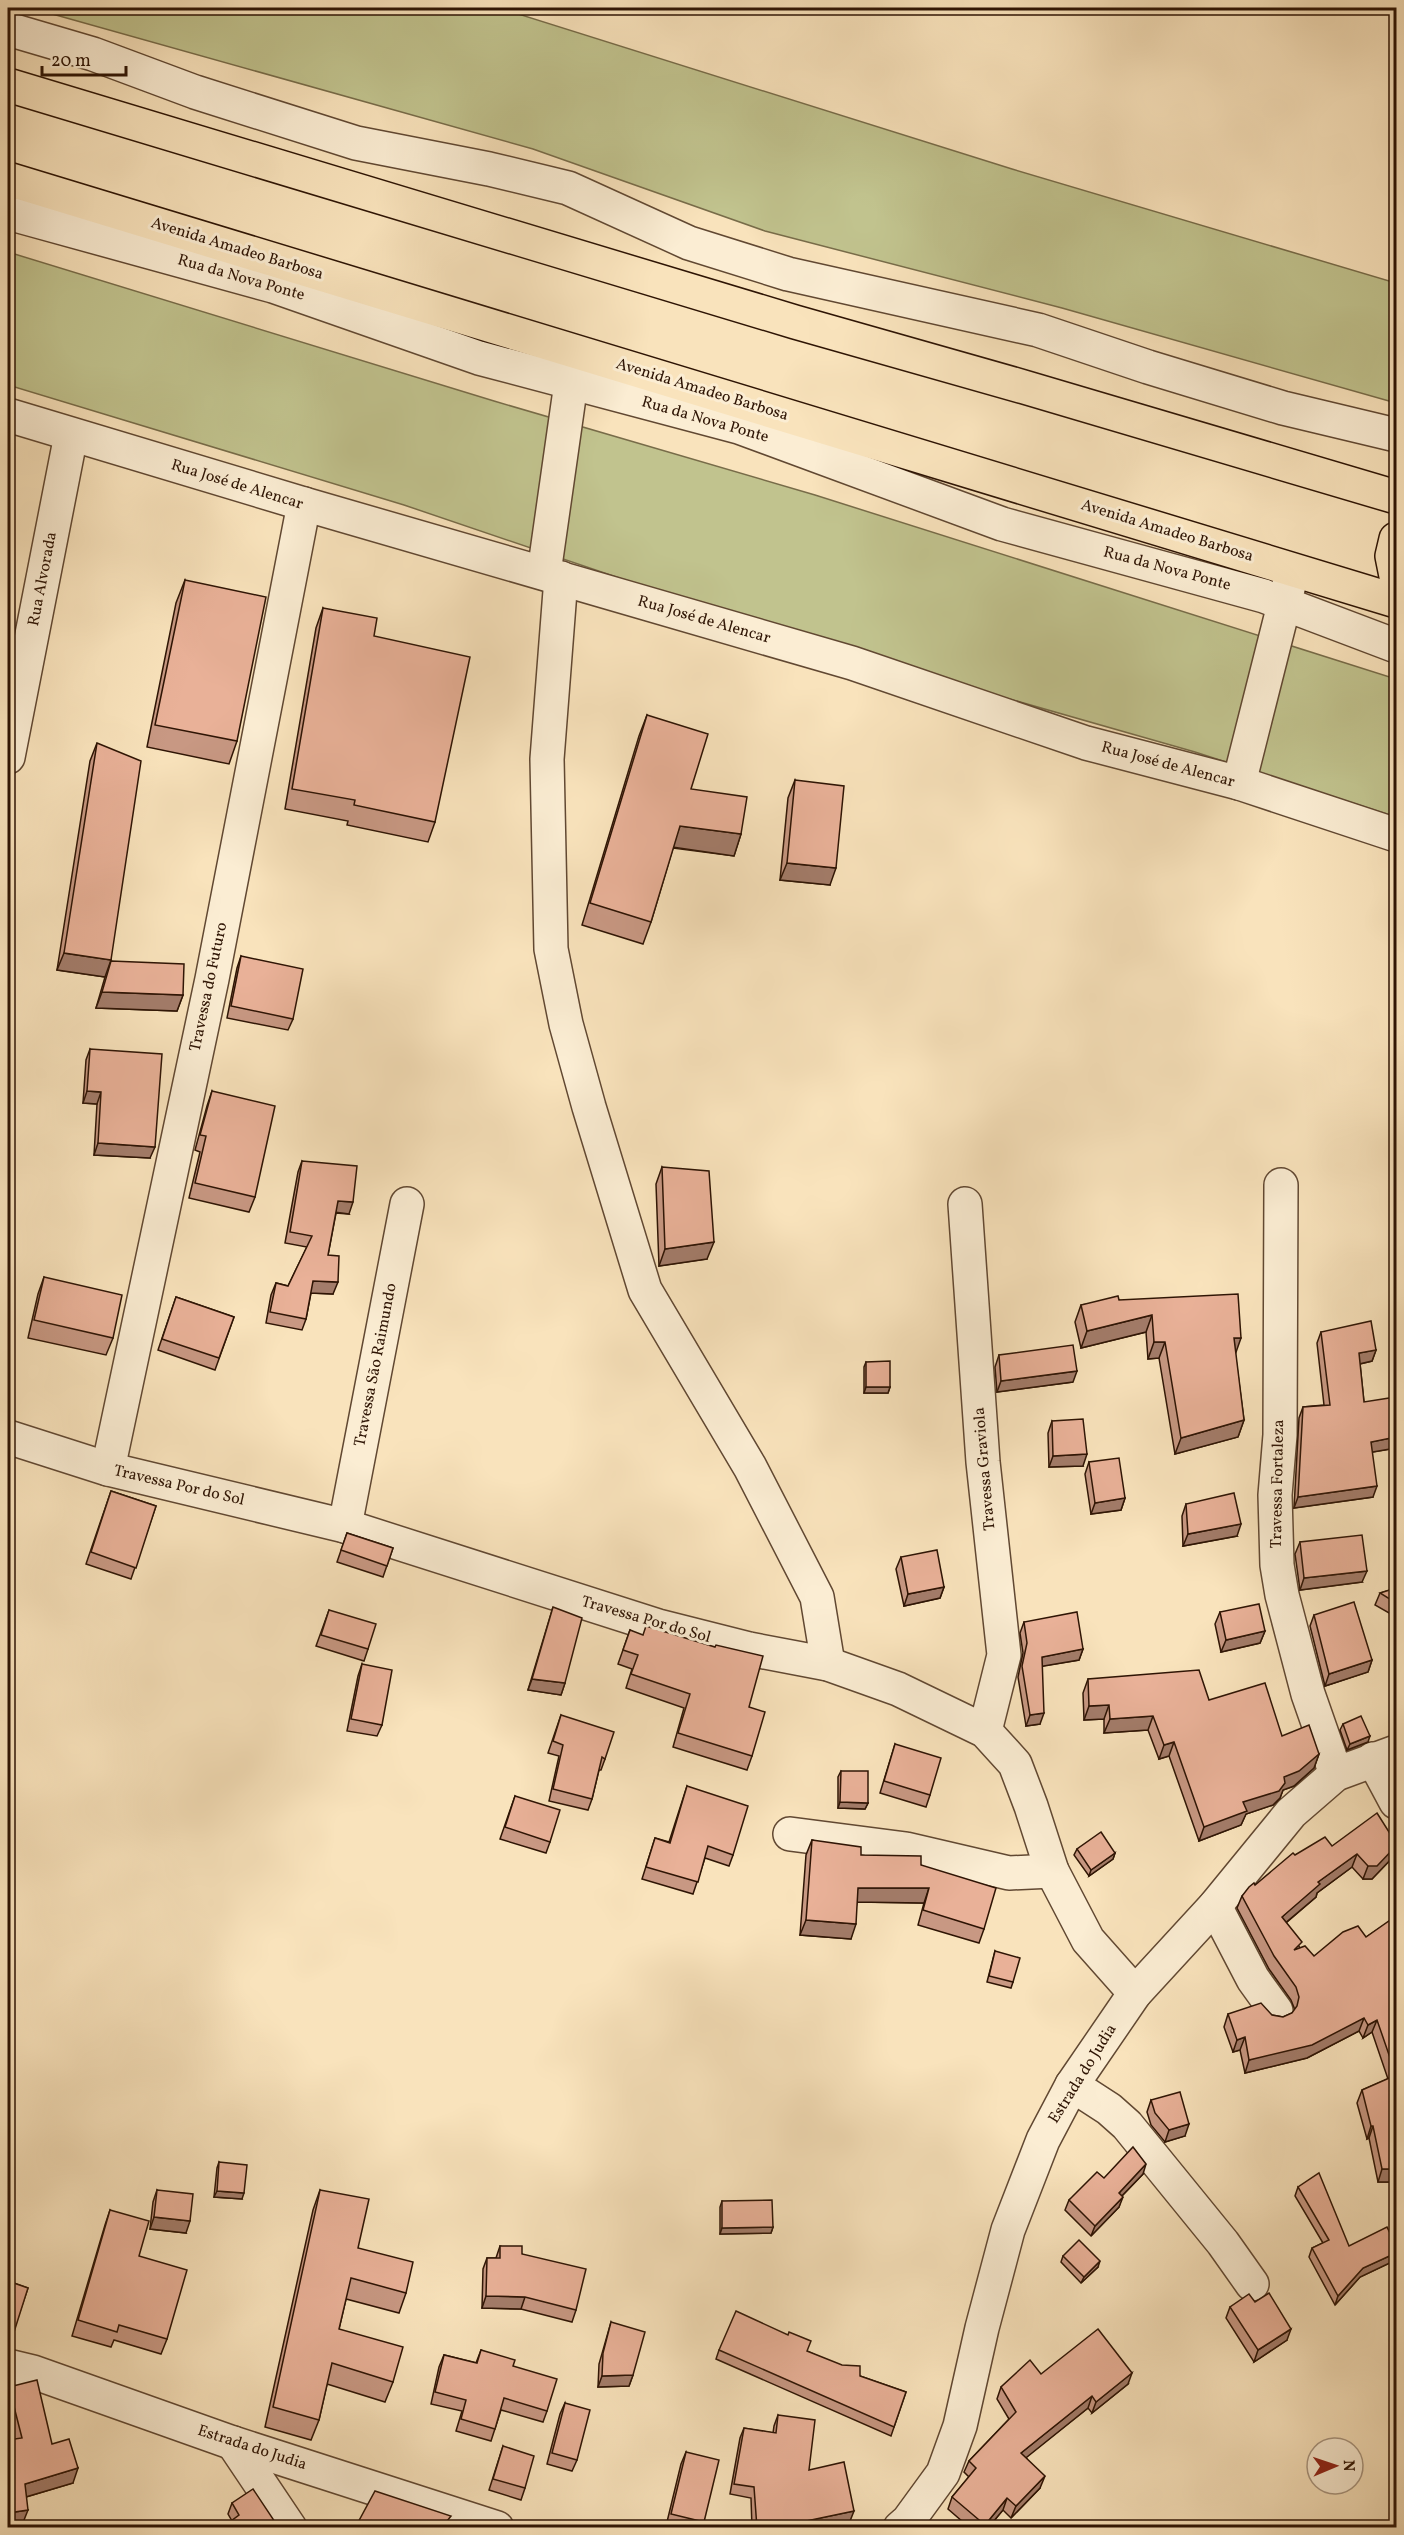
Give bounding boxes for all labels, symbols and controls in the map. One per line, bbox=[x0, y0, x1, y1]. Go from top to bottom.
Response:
scale bar bbox=[42, 39, 126, 77]
text: 20 m bbox=[51, 49, 91, 74]
street label: Avenida Amadeo Barbosa bbox=[148, 212, 326, 286]
street label: Rua da Nova Ponte bbox=[175, 249, 307, 307]
street label: Avenida Amadeo Barbosa bbox=[613, 353, 791, 427]
street label: Rua da Nova Ponte bbox=[639, 391, 771, 449]
street label: Rua José de Alencar bbox=[168, 454, 306, 516]
street label: Avenida Amadeo Barbosa bbox=[1078, 494, 1256, 568]
street label: Rua Alvorada bbox=[23, 530, 63, 628]
street label: Rua da Nova Ponte bbox=[1101, 541, 1233, 597]
street label: Rua José de Alencar bbox=[635, 590, 773, 650]
street label: Rua José de Alencar bbox=[1099, 737, 1237, 793]
street label: Travessa do Futuro bbox=[185, 920, 233, 1054]
street label: Travessa São Raimundo bbox=[349, 1281, 403, 1449]
street label: Travessa Graviola bbox=[969, 1406, 1001, 1532]
street label: Travessa Fortaleza bbox=[1266, 1419, 1290, 1549]
street label: Travessa Por do Sol bbox=[111, 1460, 247, 1512]
street label: Travessa Por do Sol bbox=[579, 1591, 714, 1649]
street label: Estrada do Judia bbox=[1044, 2020, 1122, 2128]
street label: Estrada do Judia bbox=[194, 2420, 310, 2476]
north arrow bbox=[1305, 2436, 1365, 2496]
text: N bbox=[1337, 2459, 1359, 2472]

